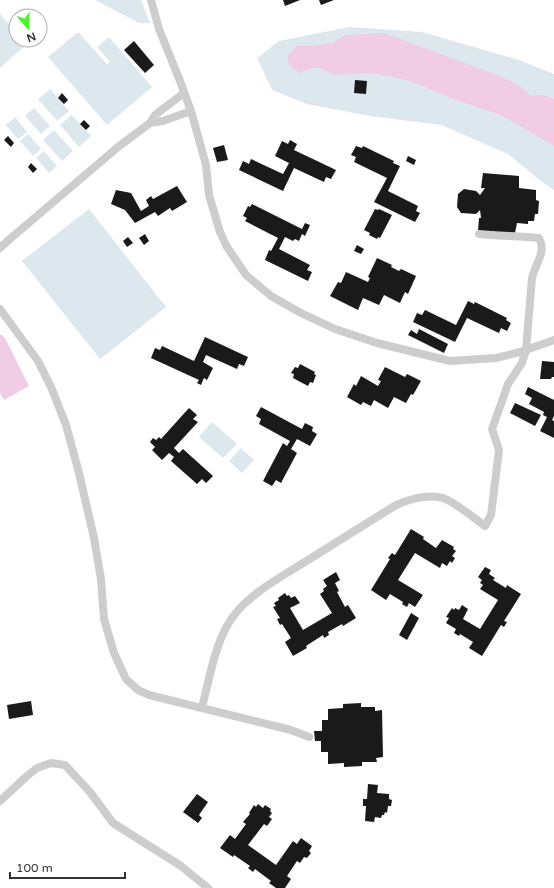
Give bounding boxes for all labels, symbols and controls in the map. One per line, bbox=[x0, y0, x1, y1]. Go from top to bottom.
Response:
north arrow bbox=[8, 8, 48, 48]
text: N bbox=[25, 29, 37, 45]
scale bar bbox=[10, 854, 125, 880]
text: 100 m bbox=[16, 861, 53, 875]

